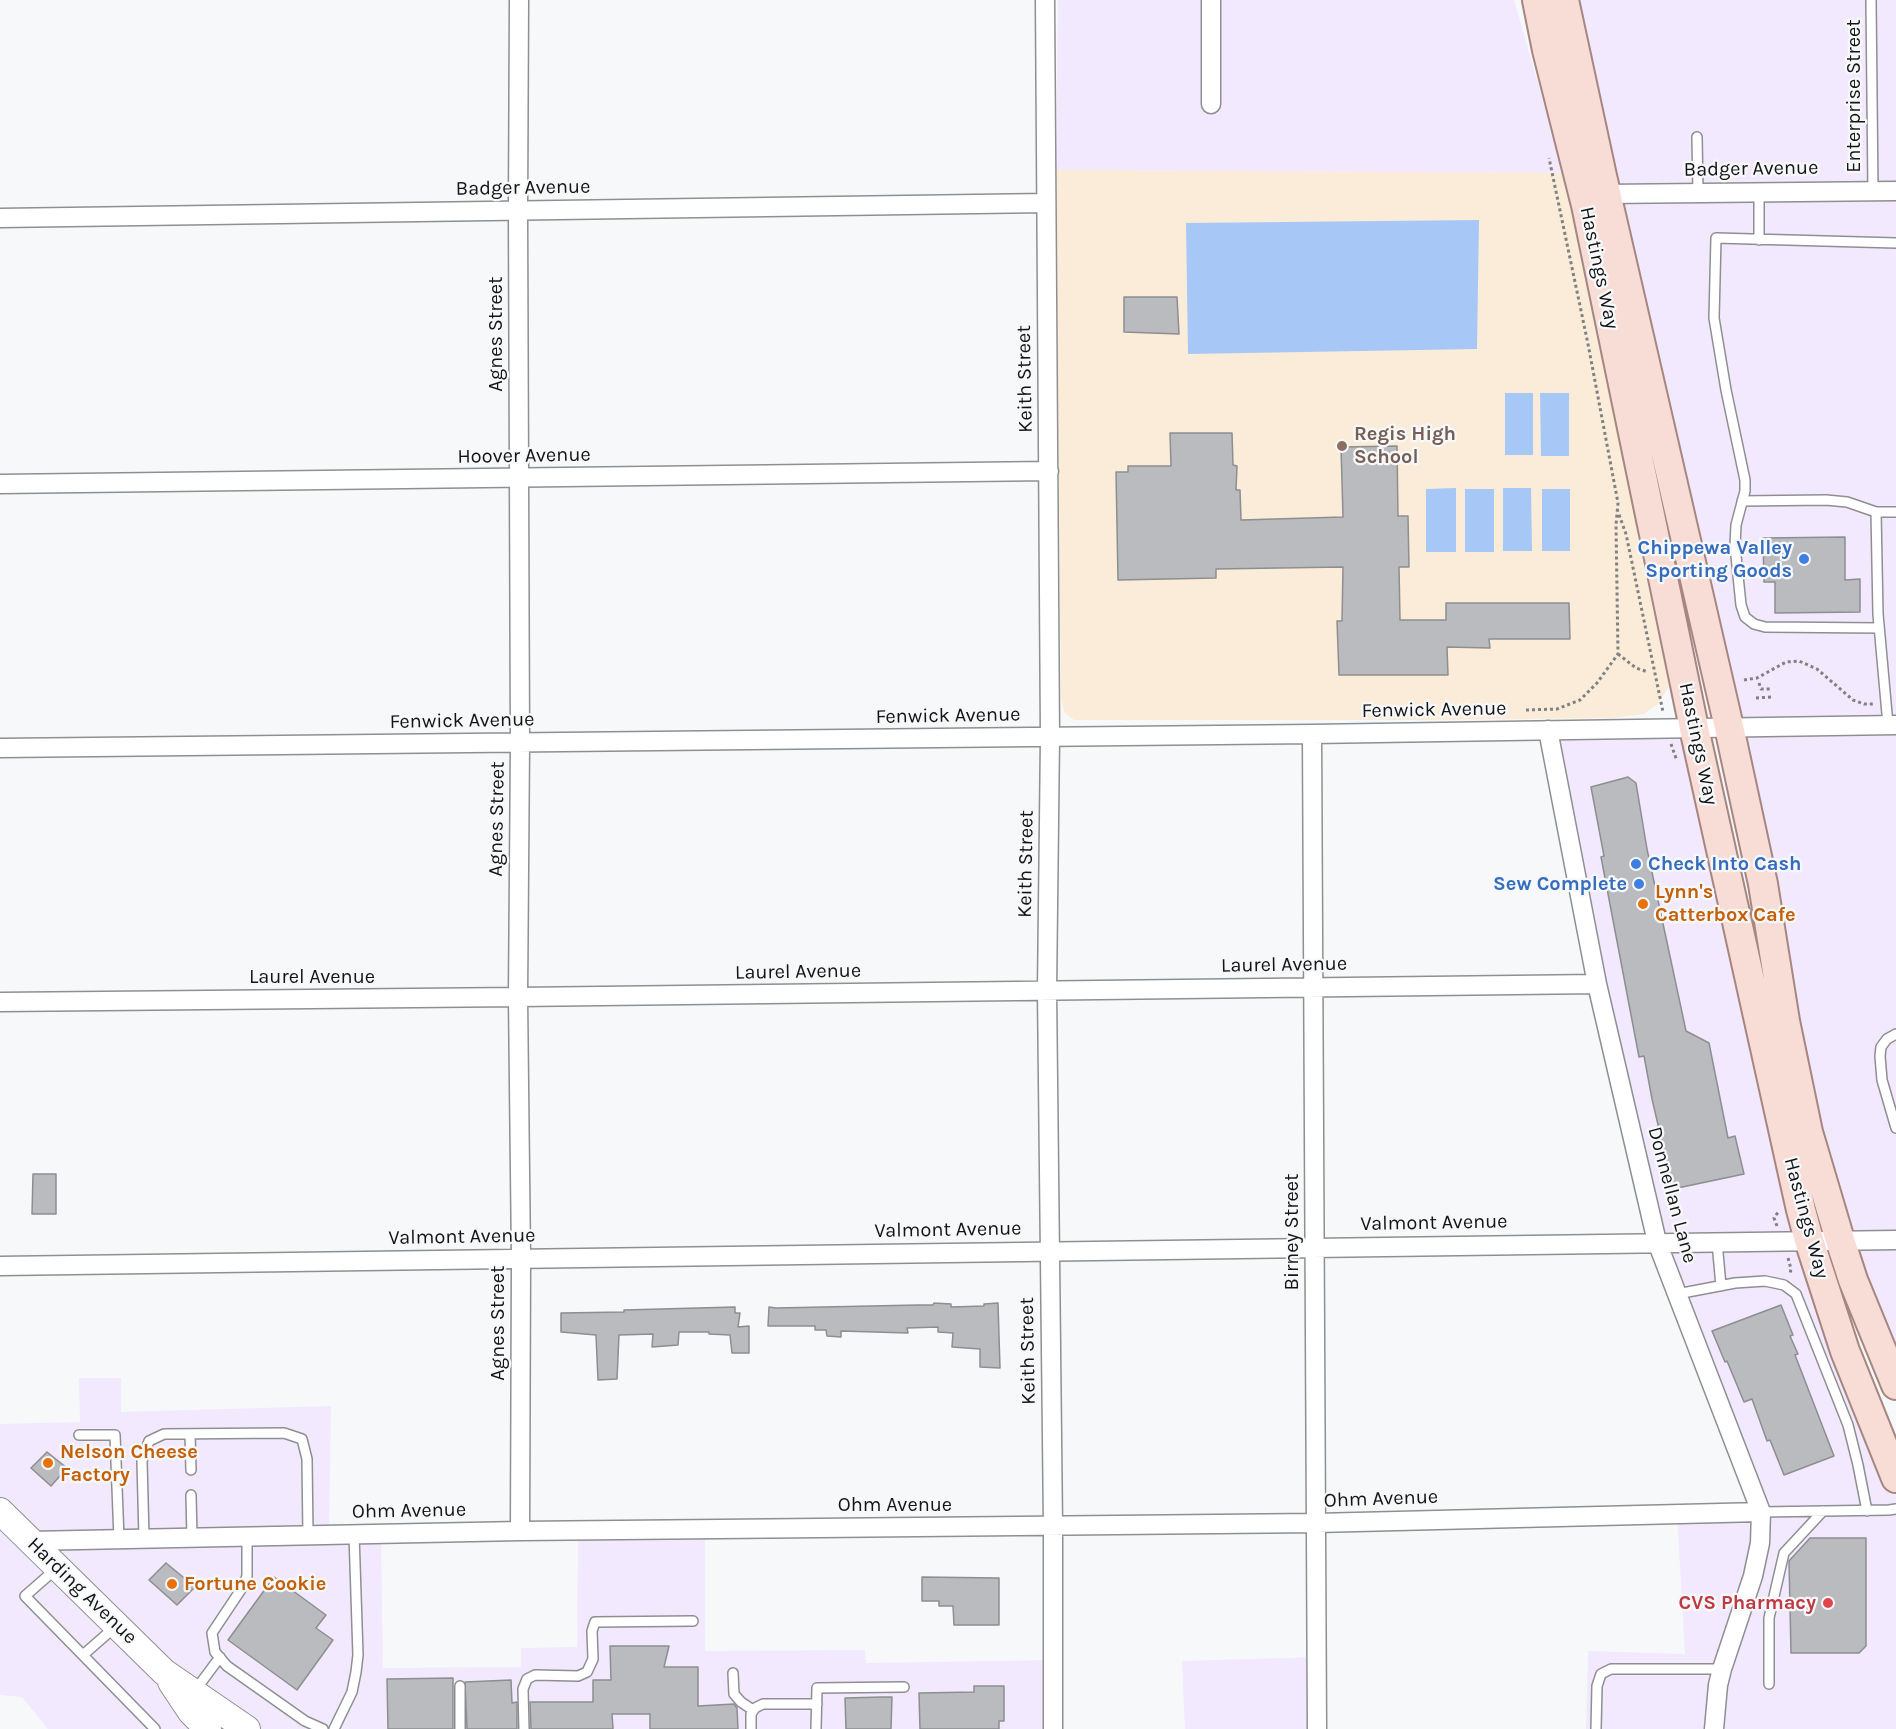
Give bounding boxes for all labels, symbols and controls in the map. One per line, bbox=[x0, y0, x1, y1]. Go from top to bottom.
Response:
street label: Enterprise Street bbox=[1842, 19, 1866, 173]
street label: Badger Avenue bbox=[1683, 156, 1819, 182]
street label: Badger Avenue bbox=[455, 175, 591, 201]
street label: Hastings Way bbox=[1574, 205, 1624, 331]
street label: Agnes Street bbox=[484, 276, 508, 392]
street label: Keith Street bbox=[1012, 325, 1038, 433]
place label: Regis High School bbox=[1354, 422, 1456, 469]
marker: Regis High School bbox=[1335, 439, 1349, 453]
street label: Hoover Avenue bbox=[457, 443, 591, 469]
place label: Chippewa Valley Sporting Goods bbox=[1638, 536, 1792, 583]
marker: Chippewa Valley Sporting Goods bbox=[1797, 552, 1811, 566]
street label: Hastings Way bbox=[1673, 681, 1723, 807]
street label: Fenwick Avenue bbox=[1361, 697, 1507, 723]
street label: Fenwick Avenue bbox=[875, 703, 1021, 729]
street label: Fenwick Avenue bbox=[389, 708, 535, 734]
street label: Agnes Street bbox=[484, 761, 510, 877]
street label: Keith Street bbox=[1013, 810, 1039, 918]
place label: Check Into Cash bbox=[1648, 852, 1801, 876]
marker: Check Into Cash bbox=[1629, 857, 1643, 871]
place label: Sew Complete bbox=[1493, 872, 1627, 896]
marker: Sew Complete bbox=[1632, 877, 1646, 891]
place label: Lynn's Catterbox Cafe bbox=[1655, 880, 1796, 927]
marker: Lynn's Catterbox Cafe bbox=[1636, 897, 1650, 911]
street label: Laurel Avenue bbox=[1221, 952, 1347, 978]
street label: Laurel Avenue bbox=[735, 959, 861, 985]
street label: Laurel Avenue bbox=[249, 965, 375, 989]
street label: Donnellan Lane bbox=[1642, 1124, 1702, 1266]
street label: Hastings Way bbox=[1778, 1155, 1834, 1281]
street label: Birney Street bbox=[1280, 1174, 1304, 1290]
street label: Valmont Avenue bbox=[1360, 1210, 1508, 1236]
street label: Valmont Avenue bbox=[874, 1217, 1022, 1243]
street label: Valmont Avenue bbox=[388, 1224, 536, 1250]
street label: Agnes Street bbox=[486, 1265, 510, 1381]
street label: Keith Street bbox=[1015, 1297, 1041, 1405]
place label: Nelson Cheese Factory bbox=[60, 1440, 198, 1487]
marker: Nelson Cheese Factory bbox=[41, 1456, 55, 1470]
street label: Ohm Avenue bbox=[1323, 1485, 1439, 1513]
street label: Ohm Avenue bbox=[838, 1493, 952, 1517]
street label: Ohm Avenue bbox=[352, 1498, 466, 1524]
street label: Harding Avenue bbox=[22, 1533, 142, 1649]
place label: Fortune Cookie bbox=[184, 1572, 326, 1596]
marker: Fortune Cookie bbox=[165, 1577, 179, 1591]
place label: CVS Pharmacy bbox=[1679, 1591, 1816, 1615]
marker: CVS Pharmacy bbox=[1821, 1596, 1835, 1610]

